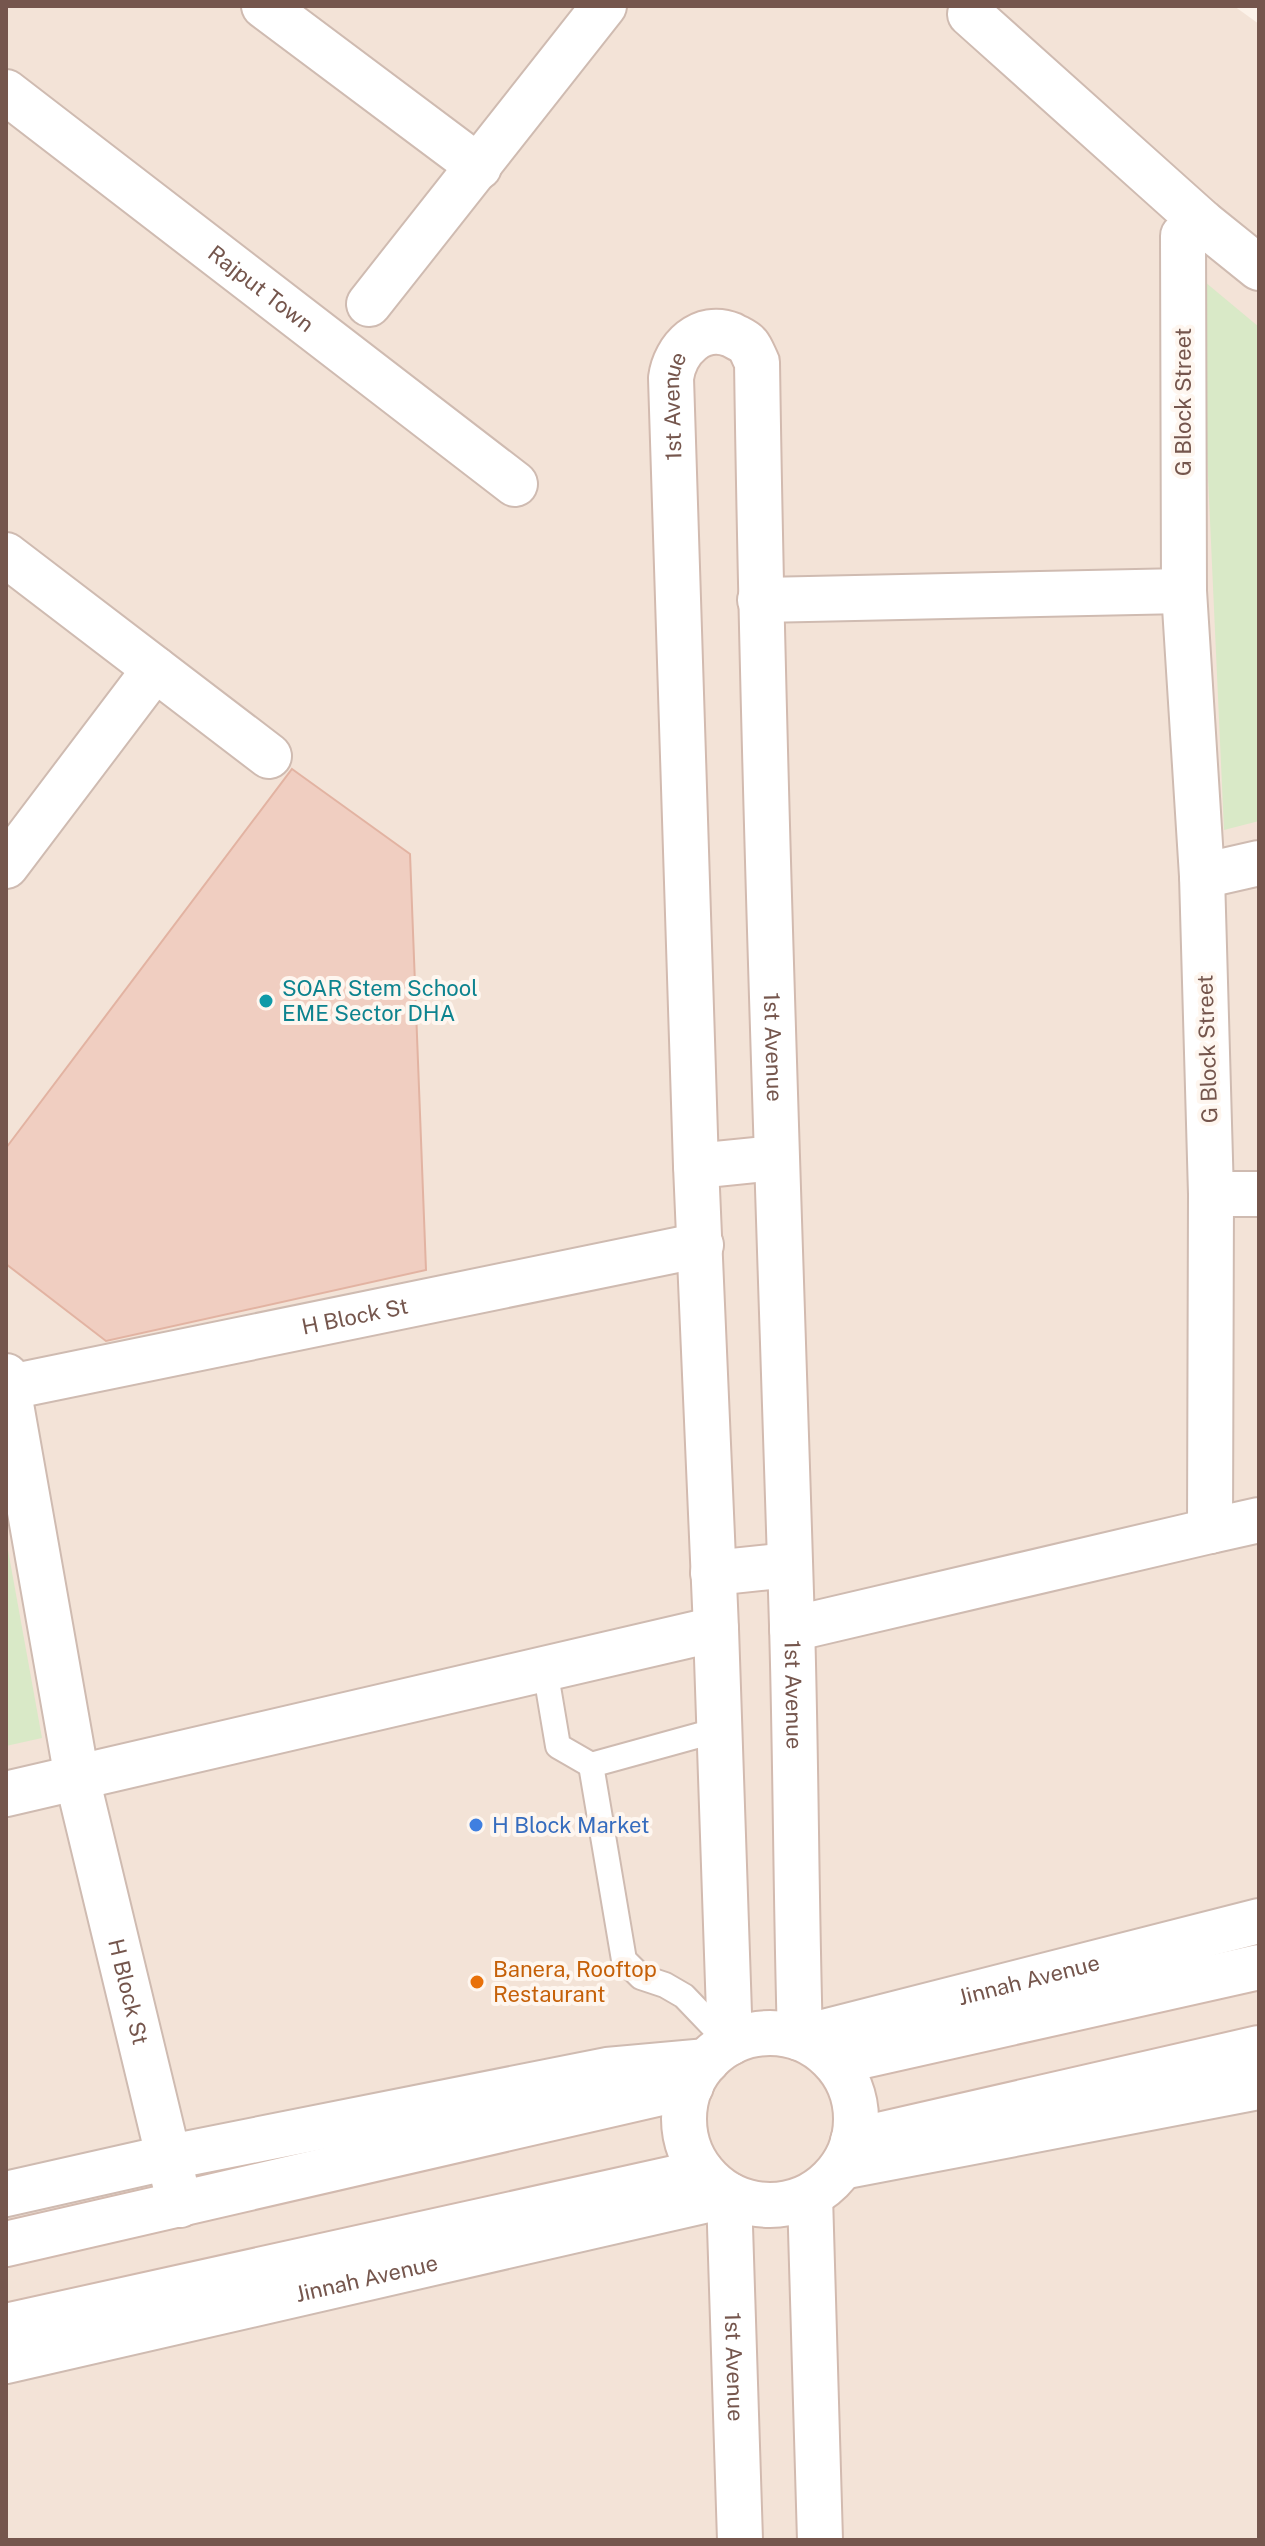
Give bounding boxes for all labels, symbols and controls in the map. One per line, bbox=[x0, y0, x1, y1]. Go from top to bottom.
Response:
street label: Rajput Town bbox=[203, 240, 319, 337]
street label: G Block Street bbox=[1170, 328, 1196, 476]
street label: 1st Avenue bbox=[658, 347, 692, 461]
street label: G Block Street bbox=[1191, 974, 1223, 1124]
place label: SOAR Stem School EME Sector DHA bbox=[282, 975, 478, 1026]
marker: SOAR Stem School EME Sector DHA bbox=[257, 992, 275, 1010]
street label: 1st Avenue bbox=[759, 992, 788, 1102]
street label: H Block St bbox=[299, 1293, 410, 1340]
street label: 1st Avenue bbox=[779, 1640, 808, 1750]
place label: H Block Market bbox=[492, 1812, 650, 1838]
marker: H Block Market bbox=[467, 1816, 485, 1834]
street label: H Block St bbox=[103, 1936, 154, 2047]
street label: Jinnah Avenue bbox=[955, 1949, 1102, 2010]
place label: Banera, Rooftop Restaurant bbox=[493, 1956, 657, 2007]
marker: Banera, Rooftop Restaurant bbox=[468, 1973, 486, 1991]
street label: Jinnah Avenue bbox=[293, 2249, 440, 2307]
street label: 1st Avenue bbox=[720, 2312, 749, 2422]

